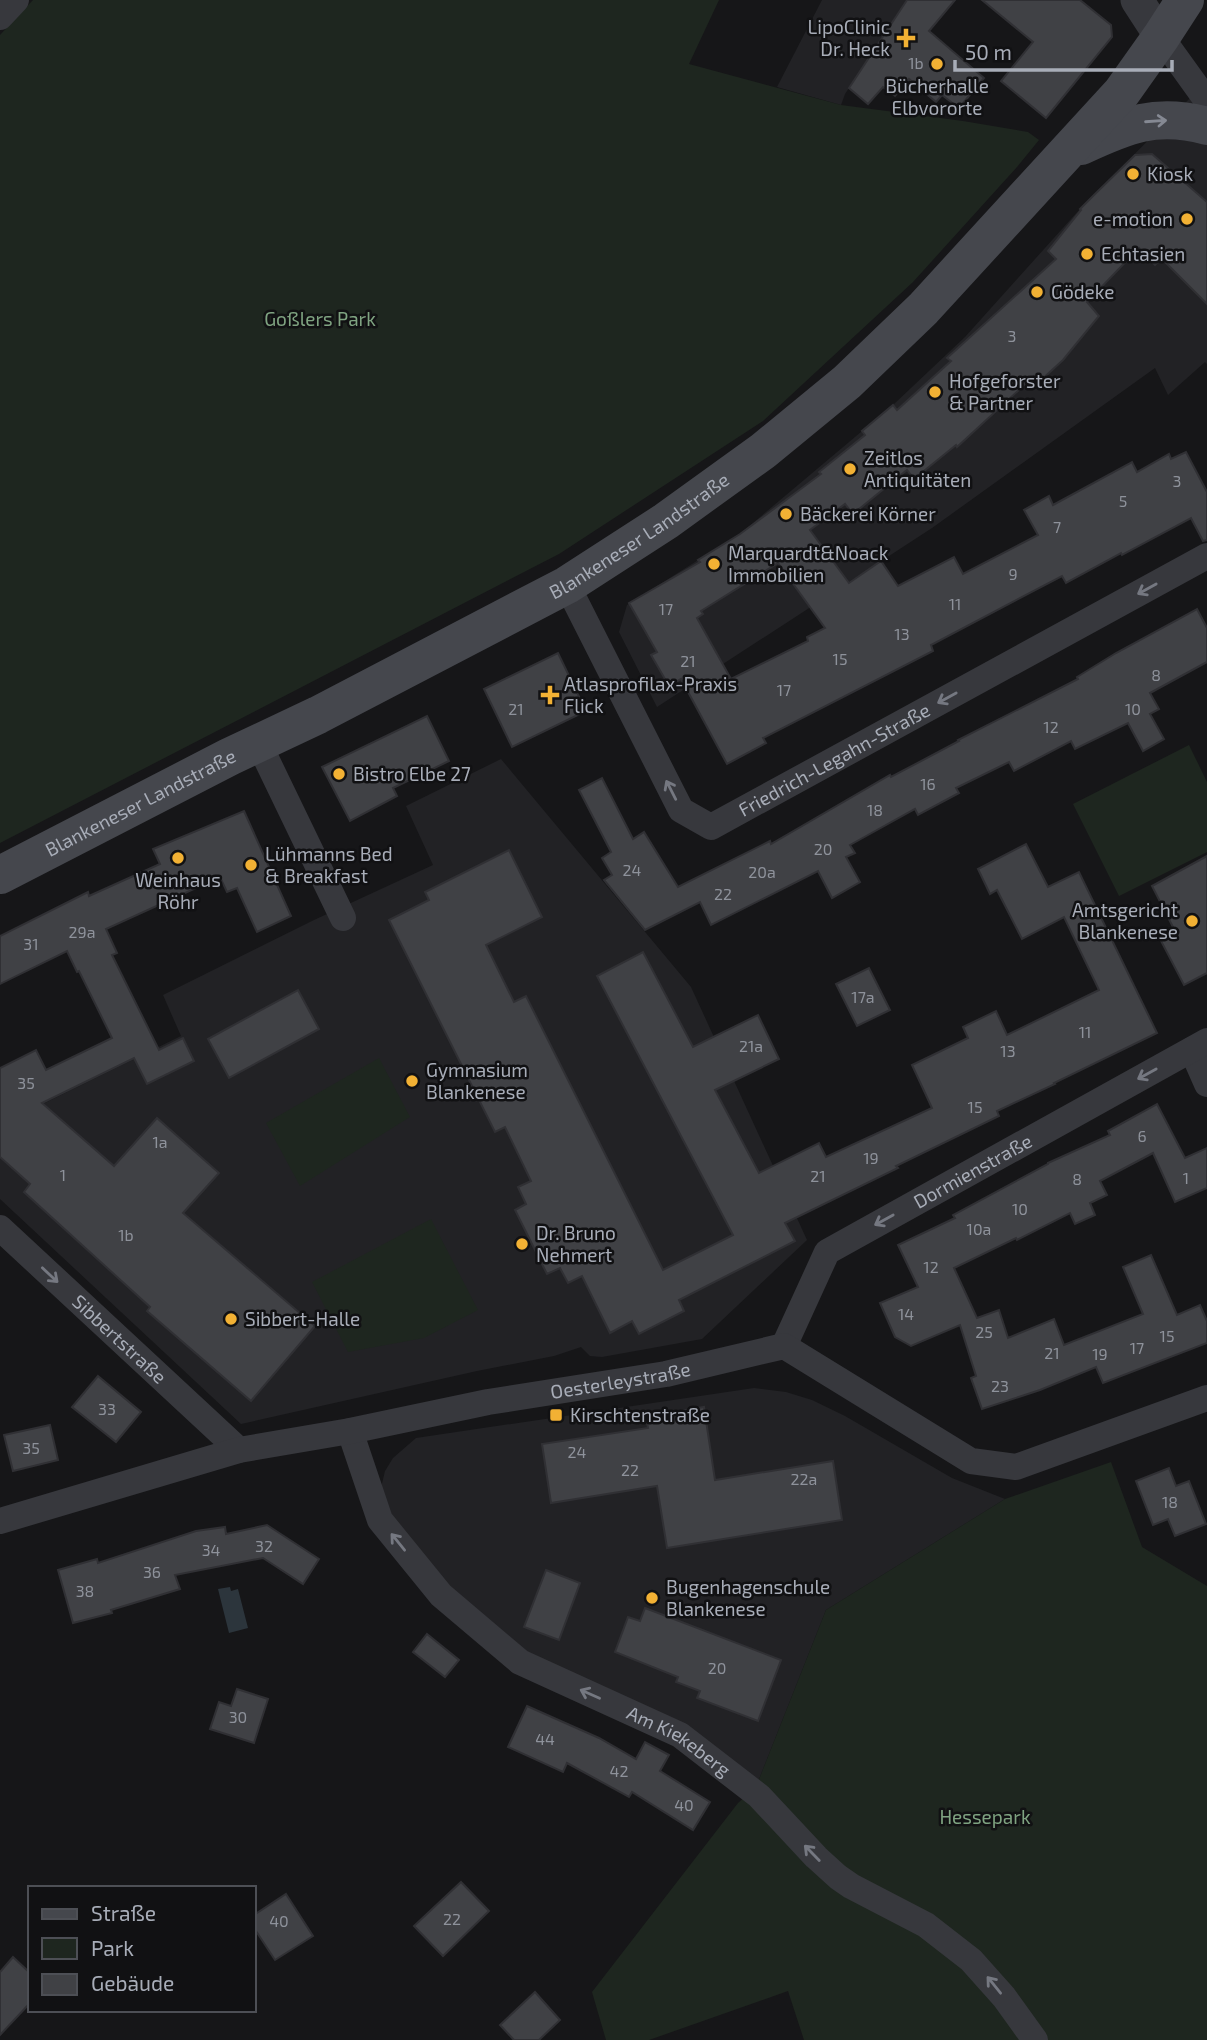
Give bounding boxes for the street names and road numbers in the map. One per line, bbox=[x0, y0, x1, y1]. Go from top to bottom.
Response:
street label: Blankeneser Landstraße bbox=[545, 467, 733, 603]
street label: Friedrich-Legahn-Straße bbox=[734, 698, 934, 821]
street label: Blankeneser Landstraße bbox=[41, 744, 239, 861]
street label: Dormienstraße bbox=[909, 1129, 1036, 1213]
street label: Sibbertstraße bbox=[68, 1289, 172, 1388]
street label: Oesterleystraße bbox=[549, 1357, 692, 1403]
street label: Am Kiekeberg bbox=[624, 1700, 736, 1781]

